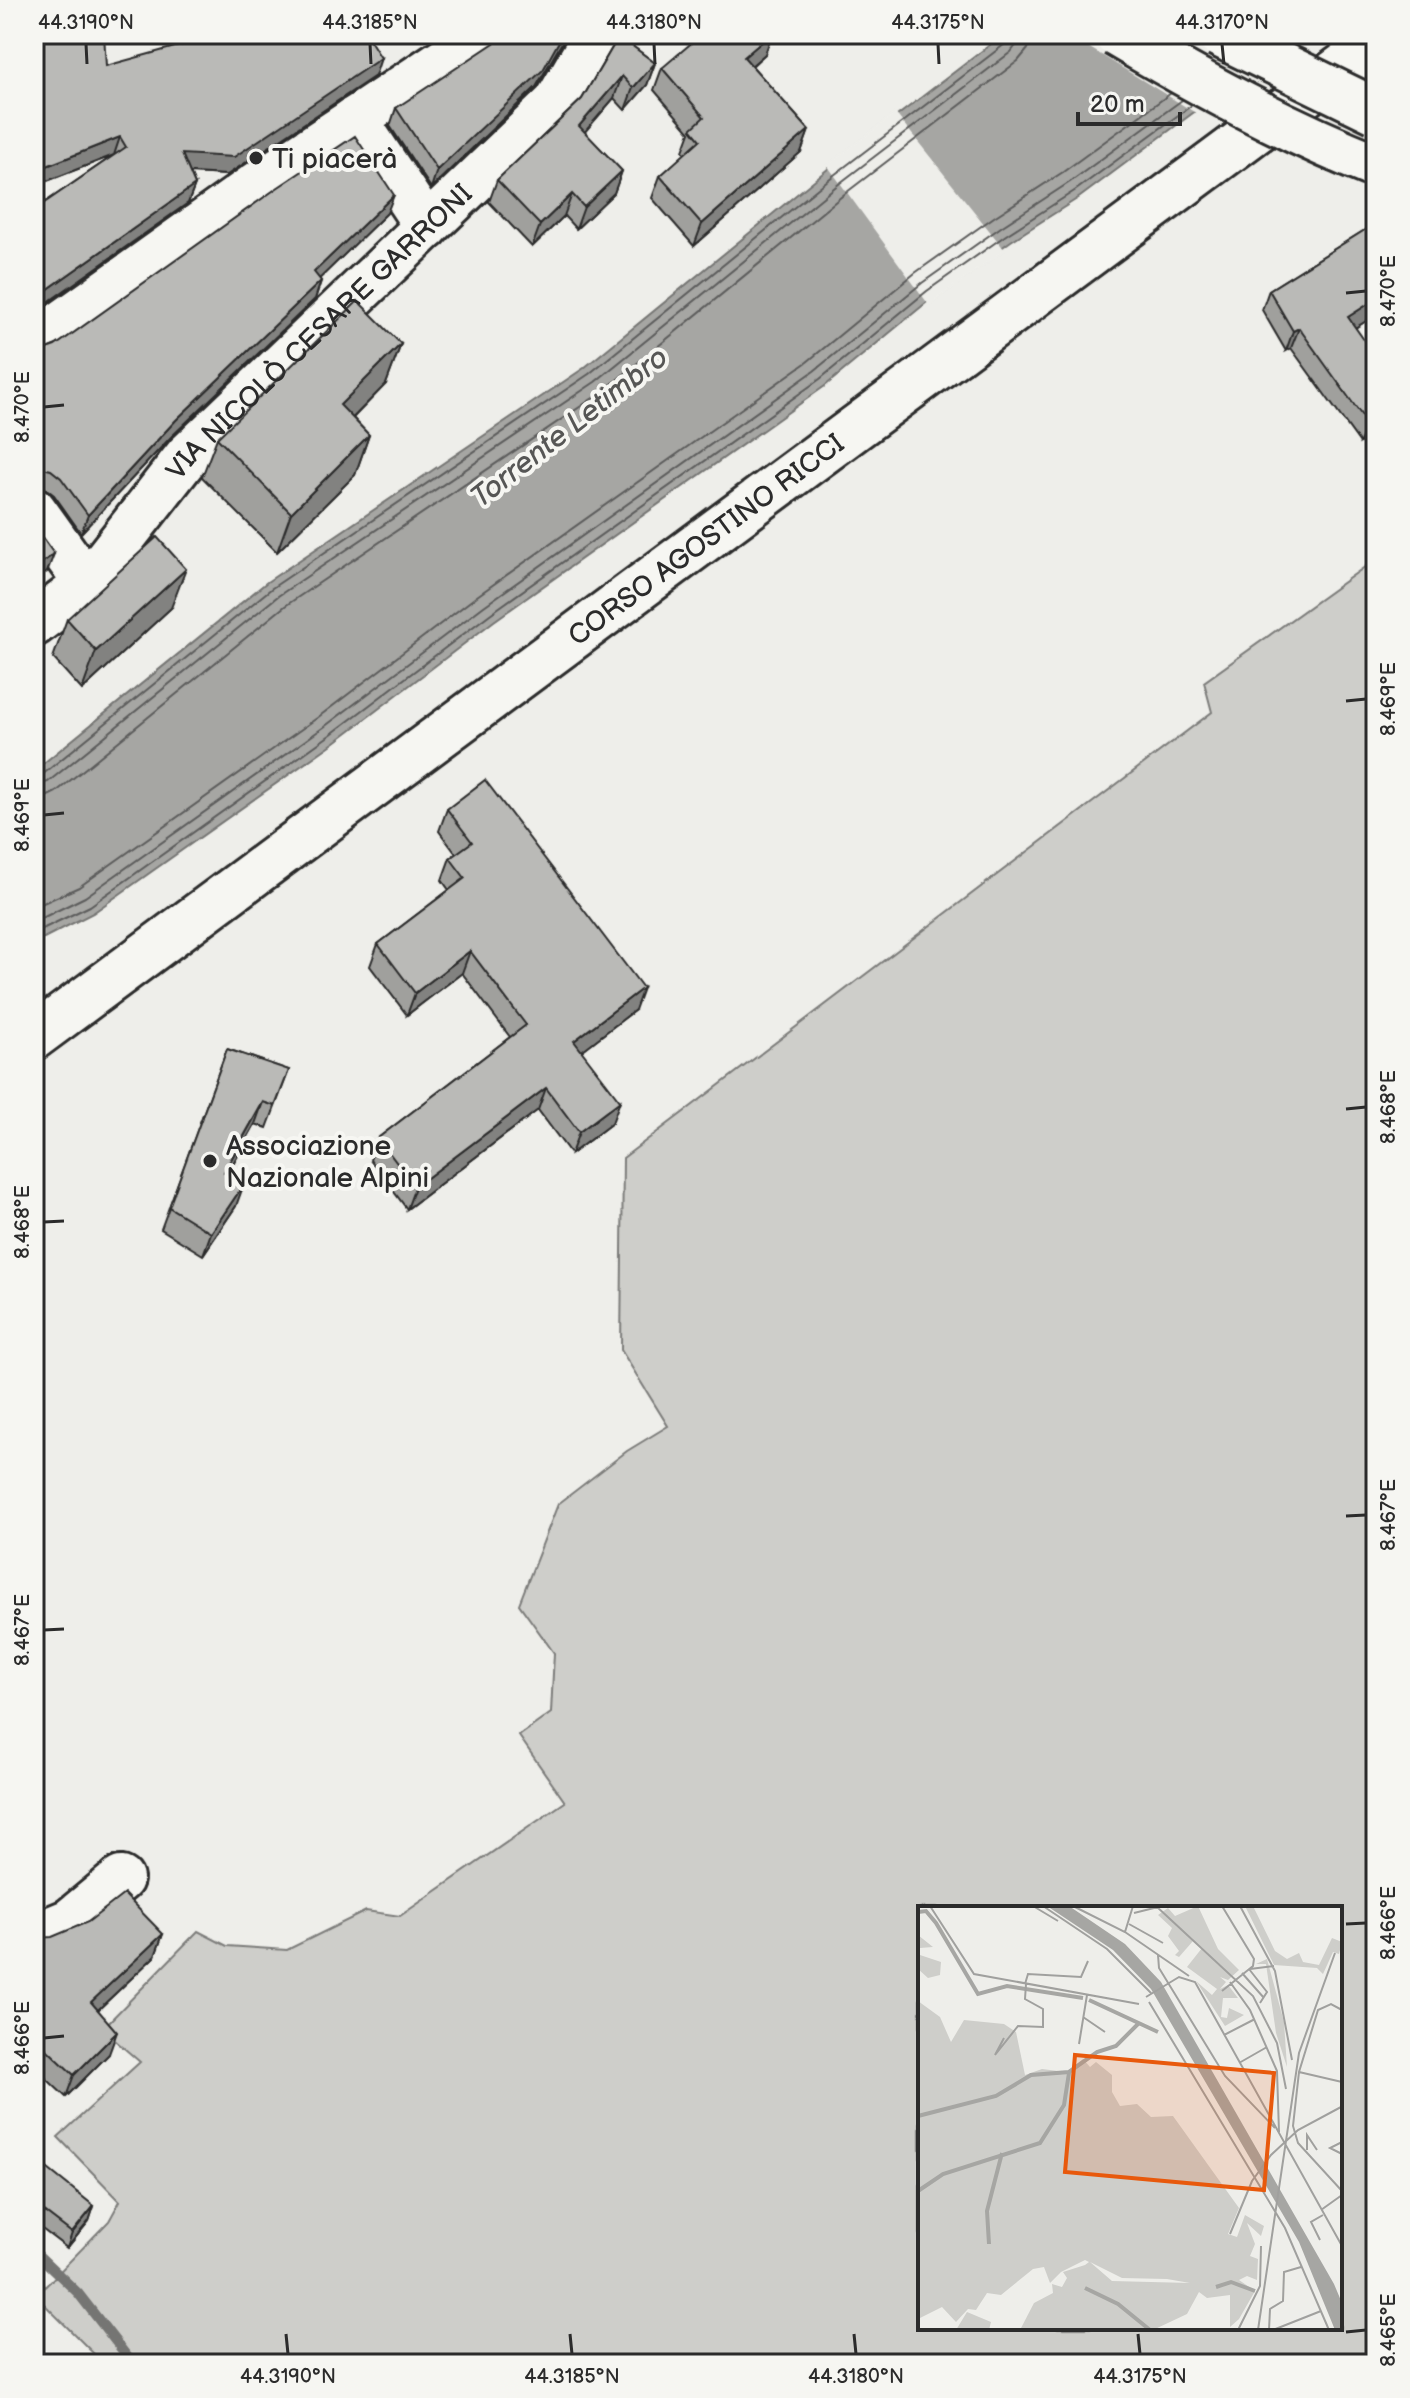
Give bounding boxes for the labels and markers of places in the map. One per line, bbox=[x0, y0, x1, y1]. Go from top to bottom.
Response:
place label: Ti piacerà bbox=[272, 143, 397, 176]
marker: Ti piacerà bbox=[247, 149, 265, 167]
place label: Associazione Nazionale Alpini bbox=[226, 1130, 429, 1195]
marker: Associazione Nazionale Alpini bbox=[201, 1152, 219, 1170]

